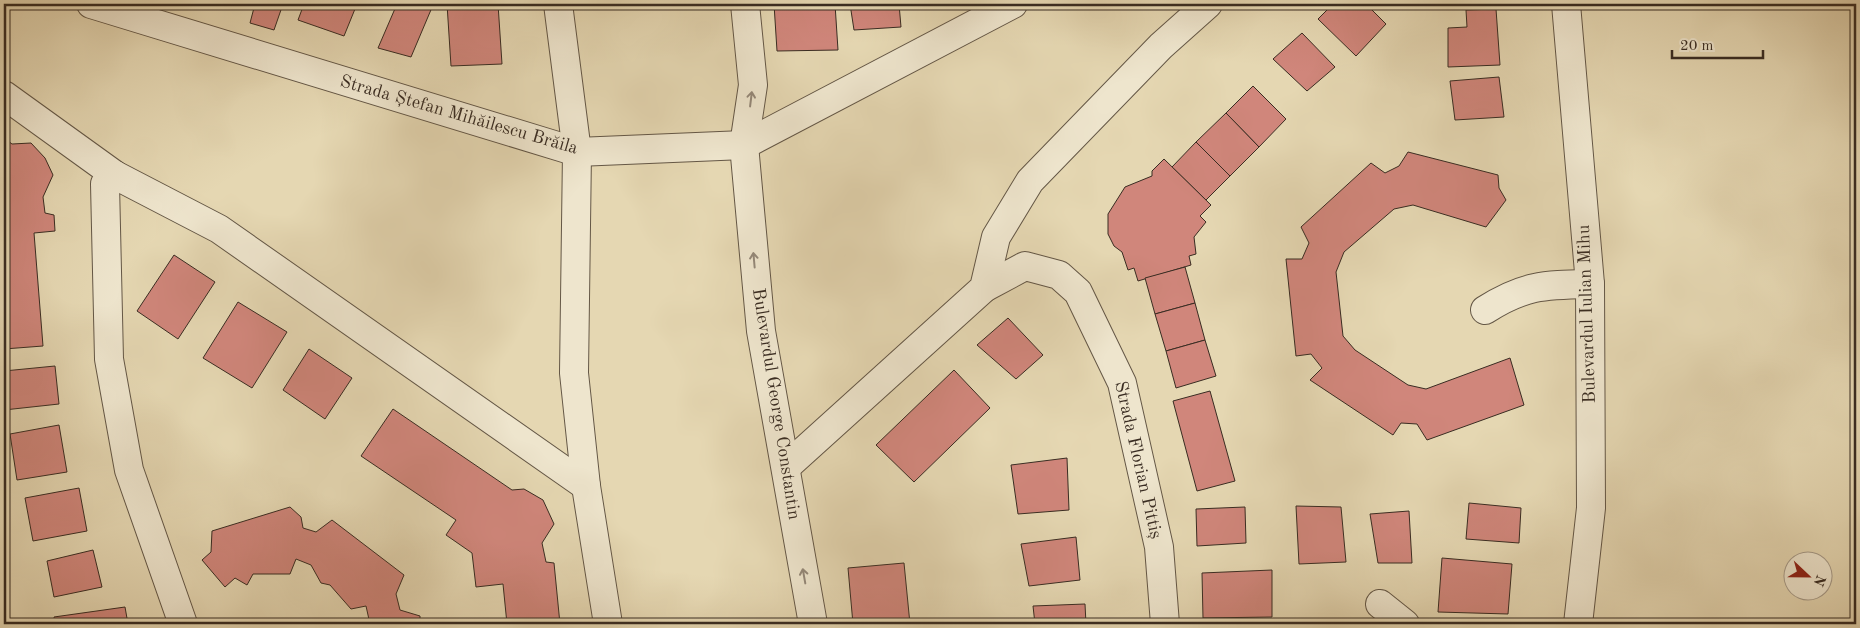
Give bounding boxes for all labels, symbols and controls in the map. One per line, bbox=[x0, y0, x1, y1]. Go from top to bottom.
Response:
scale bar bbox=[1672, 28, 1764, 60]
text: 20 m bbox=[1680, 39, 1714, 54]
street label: Strada Ștefan Mihăilescu Brăila bbox=[338, 72, 580, 159]
one-way arrow bbox=[746, 91, 756, 107]
street label: Bulevardul Iulian Mihu bbox=[1575, 224, 1599, 404]
one-way arrow bbox=[749, 253, 759, 269]
street label: Bulevardul George Constantin bbox=[749, 287, 803, 521]
street label: Strada Florian Pittiș bbox=[1110, 379, 1165, 541]
north arrow bbox=[1782, 550, 1832, 600]
one-way arrow bbox=[799, 569, 809, 585]
text: N bbox=[1811, 573, 1828, 588]

